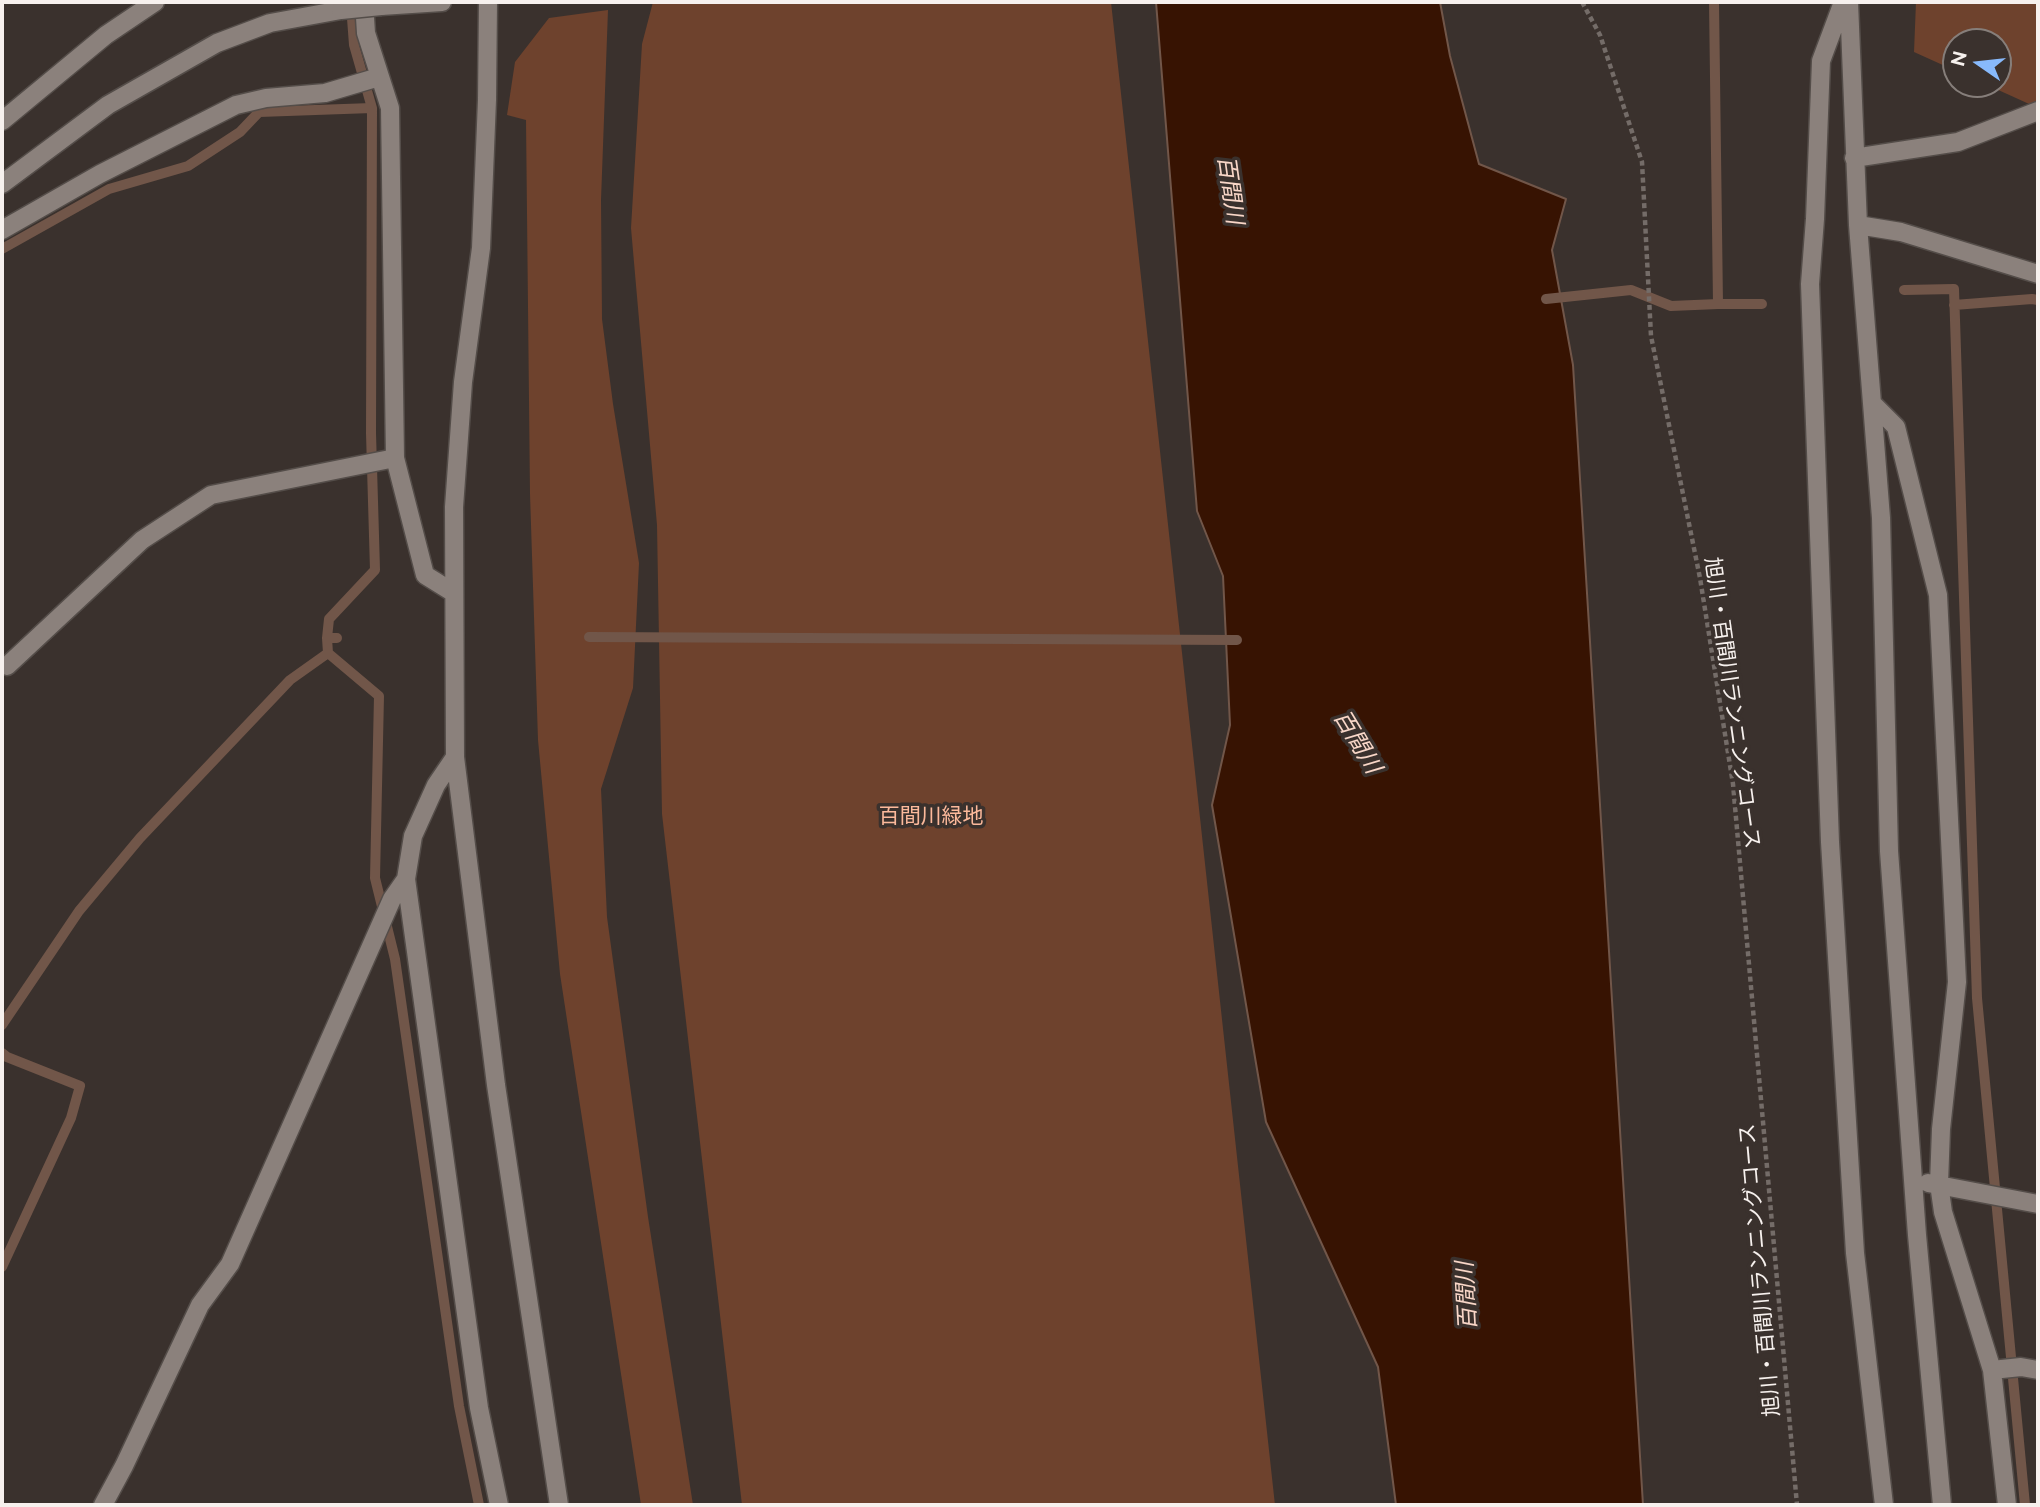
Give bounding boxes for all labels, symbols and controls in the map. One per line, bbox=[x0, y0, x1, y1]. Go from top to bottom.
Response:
north arrow bbox=[1942, 28, 2012, 98]
text: N bbox=[1946, 49, 1971, 68]
water label: 百間川 bbox=[1212, 154, 1248, 226]
street label: 旭川・百間川ランニングコース bbox=[1699, 556, 1765, 850]
water label: 百間川 bbox=[1327, 705, 1387, 779]
park label: 百間川緑地 bbox=[879, 804, 983, 830]
street label: 旭川・百間川ランニングコース bbox=[1735, 1122, 1785, 1418]
water label: 百間川 bbox=[1451, 1261, 1483, 1331]

